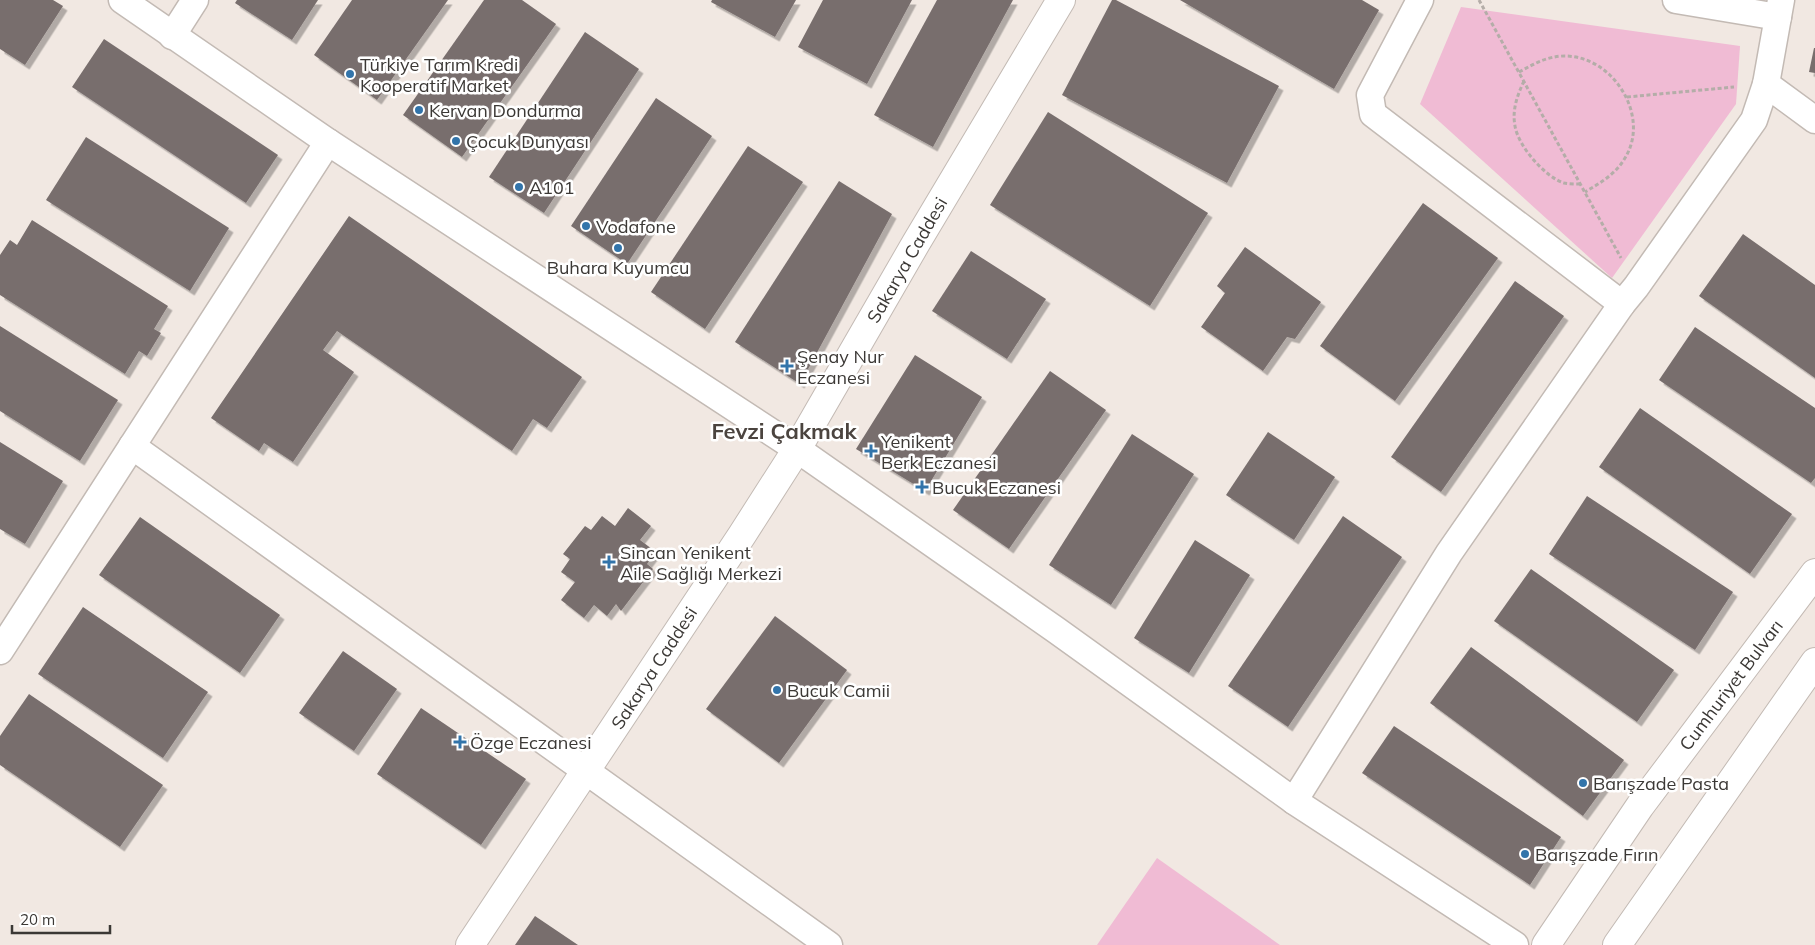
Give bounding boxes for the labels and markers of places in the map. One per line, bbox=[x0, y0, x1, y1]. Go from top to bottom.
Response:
place label: Türkiye Tarım Kredi Kooperatif Market bbox=[360, 53, 518, 97]
marker: Türkiye Tarım Kredi Kooperatif Market bbox=[344, 68, 356, 80]
place label: Kervan Dondurma bbox=[429, 99, 581, 122]
marker: Kervan Dondurma bbox=[413, 104, 425, 116]
place label: Çocuk Dunyası bbox=[466, 130, 589, 153]
marker: Çocuk Dunyası bbox=[450, 135, 462, 147]
place label: A101 bbox=[529, 176, 575, 199]
marker: A101 bbox=[513, 181, 525, 193]
place label: Vodafone bbox=[596, 215, 676, 238]
marker: Vodafone bbox=[580, 220, 592, 232]
marker: Buhara Kuyumcu bbox=[612, 242, 624, 254]
place label: Buhara Kuyumcu bbox=[547, 256, 689, 279]
place label: Şenay Nur Eczanesi bbox=[797, 345, 884, 389]
marker: Şenay Nur Eczanesi bbox=[781, 360, 793, 372]
place label: Yenikent Berk Eczanesi bbox=[880, 430, 997, 474]
marker: Yenikent Berk Eczanesi bbox=[865, 445, 877, 457]
place label: Bucuk Eczanesi bbox=[932, 476, 1061, 499]
marker: Bucuk Eczanesi bbox=[916, 481, 928, 493]
place label: Sincan Yenikent Aile Sağlığı Merkezi bbox=[620, 541, 782, 585]
marker: Sincan Yenikent Aile Sağlığı Merkezi bbox=[602, 555, 616, 569]
place label: Bucuk Camii bbox=[787, 679, 890, 702]
marker: Bucuk Camii bbox=[771, 684, 783, 696]
place label: Özge Eczanesi bbox=[470, 731, 591, 754]
marker: Özge Eczanesi bbox=[454, 736, 466, 748]
place label: Barışzade Pasta bbox=[1593, 772, 1729, 795]
marker: Barışzade Pasta bbox=[1577, 777, 1589, 789]
place label: Barışzade Fırın bbox=[1535, 843, 1659, 866]
marker: Barışzade Fırın bbox=[1519, 848, 1531, 860]

